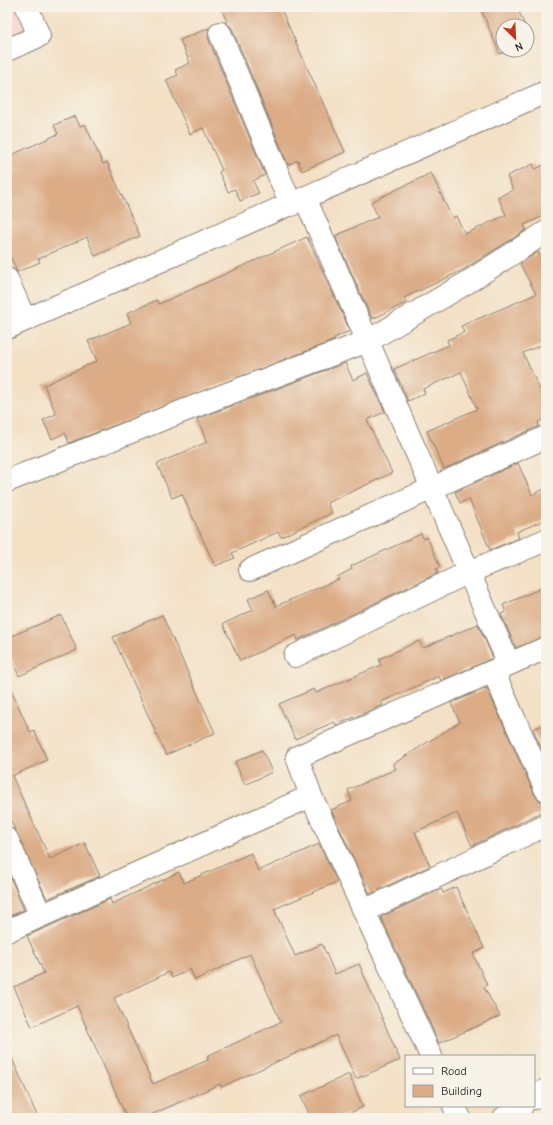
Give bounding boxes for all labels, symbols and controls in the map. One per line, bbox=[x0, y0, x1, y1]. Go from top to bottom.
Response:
north arrow bbox=[495, 18, 535, 58]
text: N bbox=[513, 39, 525, 54]
legend bbox=[405, 1055, 535, 1107]
text: Road bbox=[441, 1064, 467, 1078]
text: Building bbox=[441, 1084, 482, 1098]

